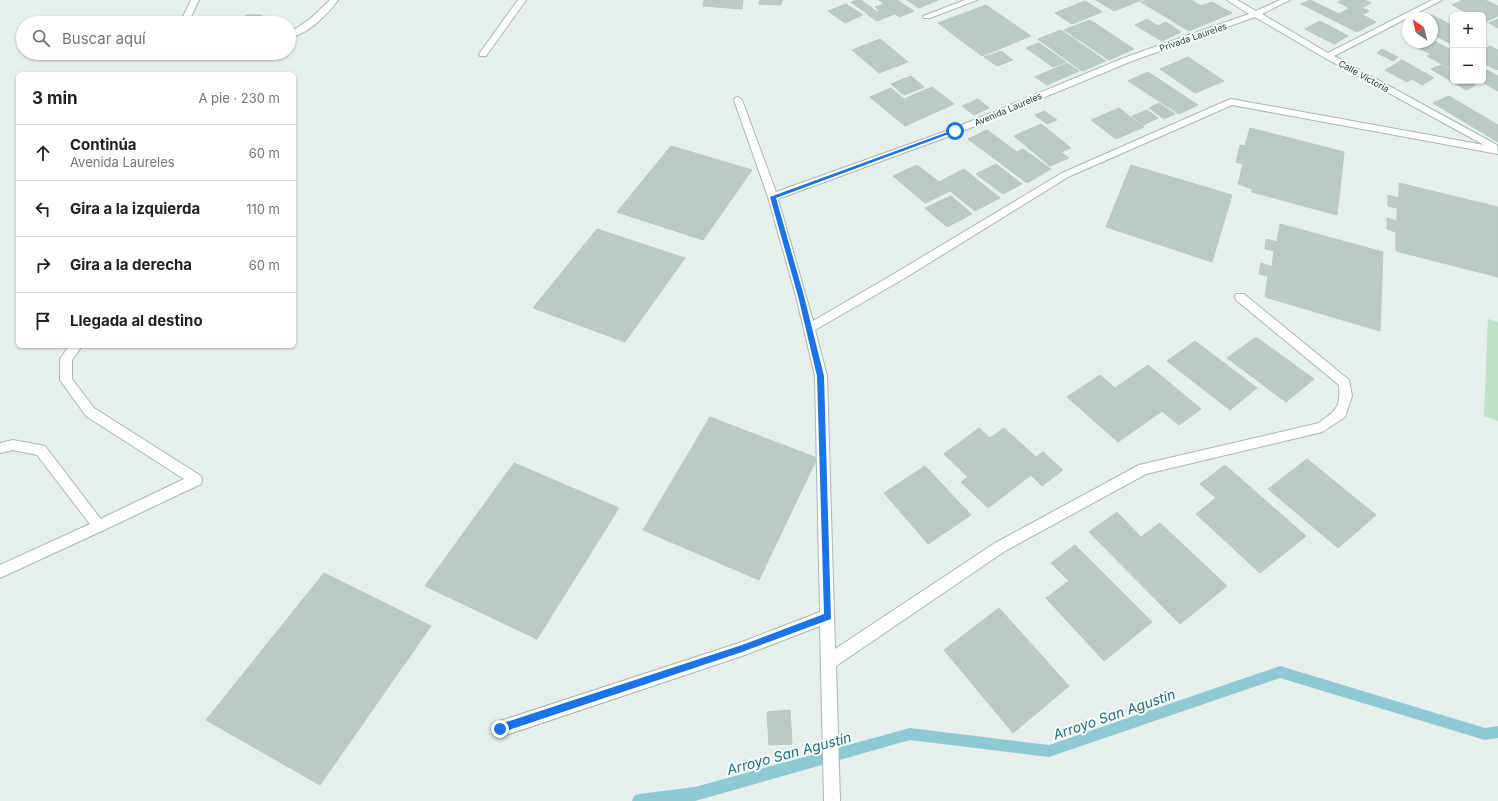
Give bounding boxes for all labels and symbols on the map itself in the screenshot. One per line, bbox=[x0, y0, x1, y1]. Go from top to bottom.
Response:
north arrow bbox=[1402, 12, 1438, 48]
street label: Privada Laureles bbox=[1158, 20, 1228, 54]
street label: Calle Victoria bbox=[1337, 58, 1391, 94]
street label: Avenida Laureles bbox=[973, 90, 1044, 128]
route start bbox=[946, 122, 964, 140]
water label: Arroyo San Agustín bbox=[1050, 685, 1177, 743]
route end bbox=[491, 720, 509, 738]
water label: Arroyo San Agustín bbox=[724, 728, 853, 778]

